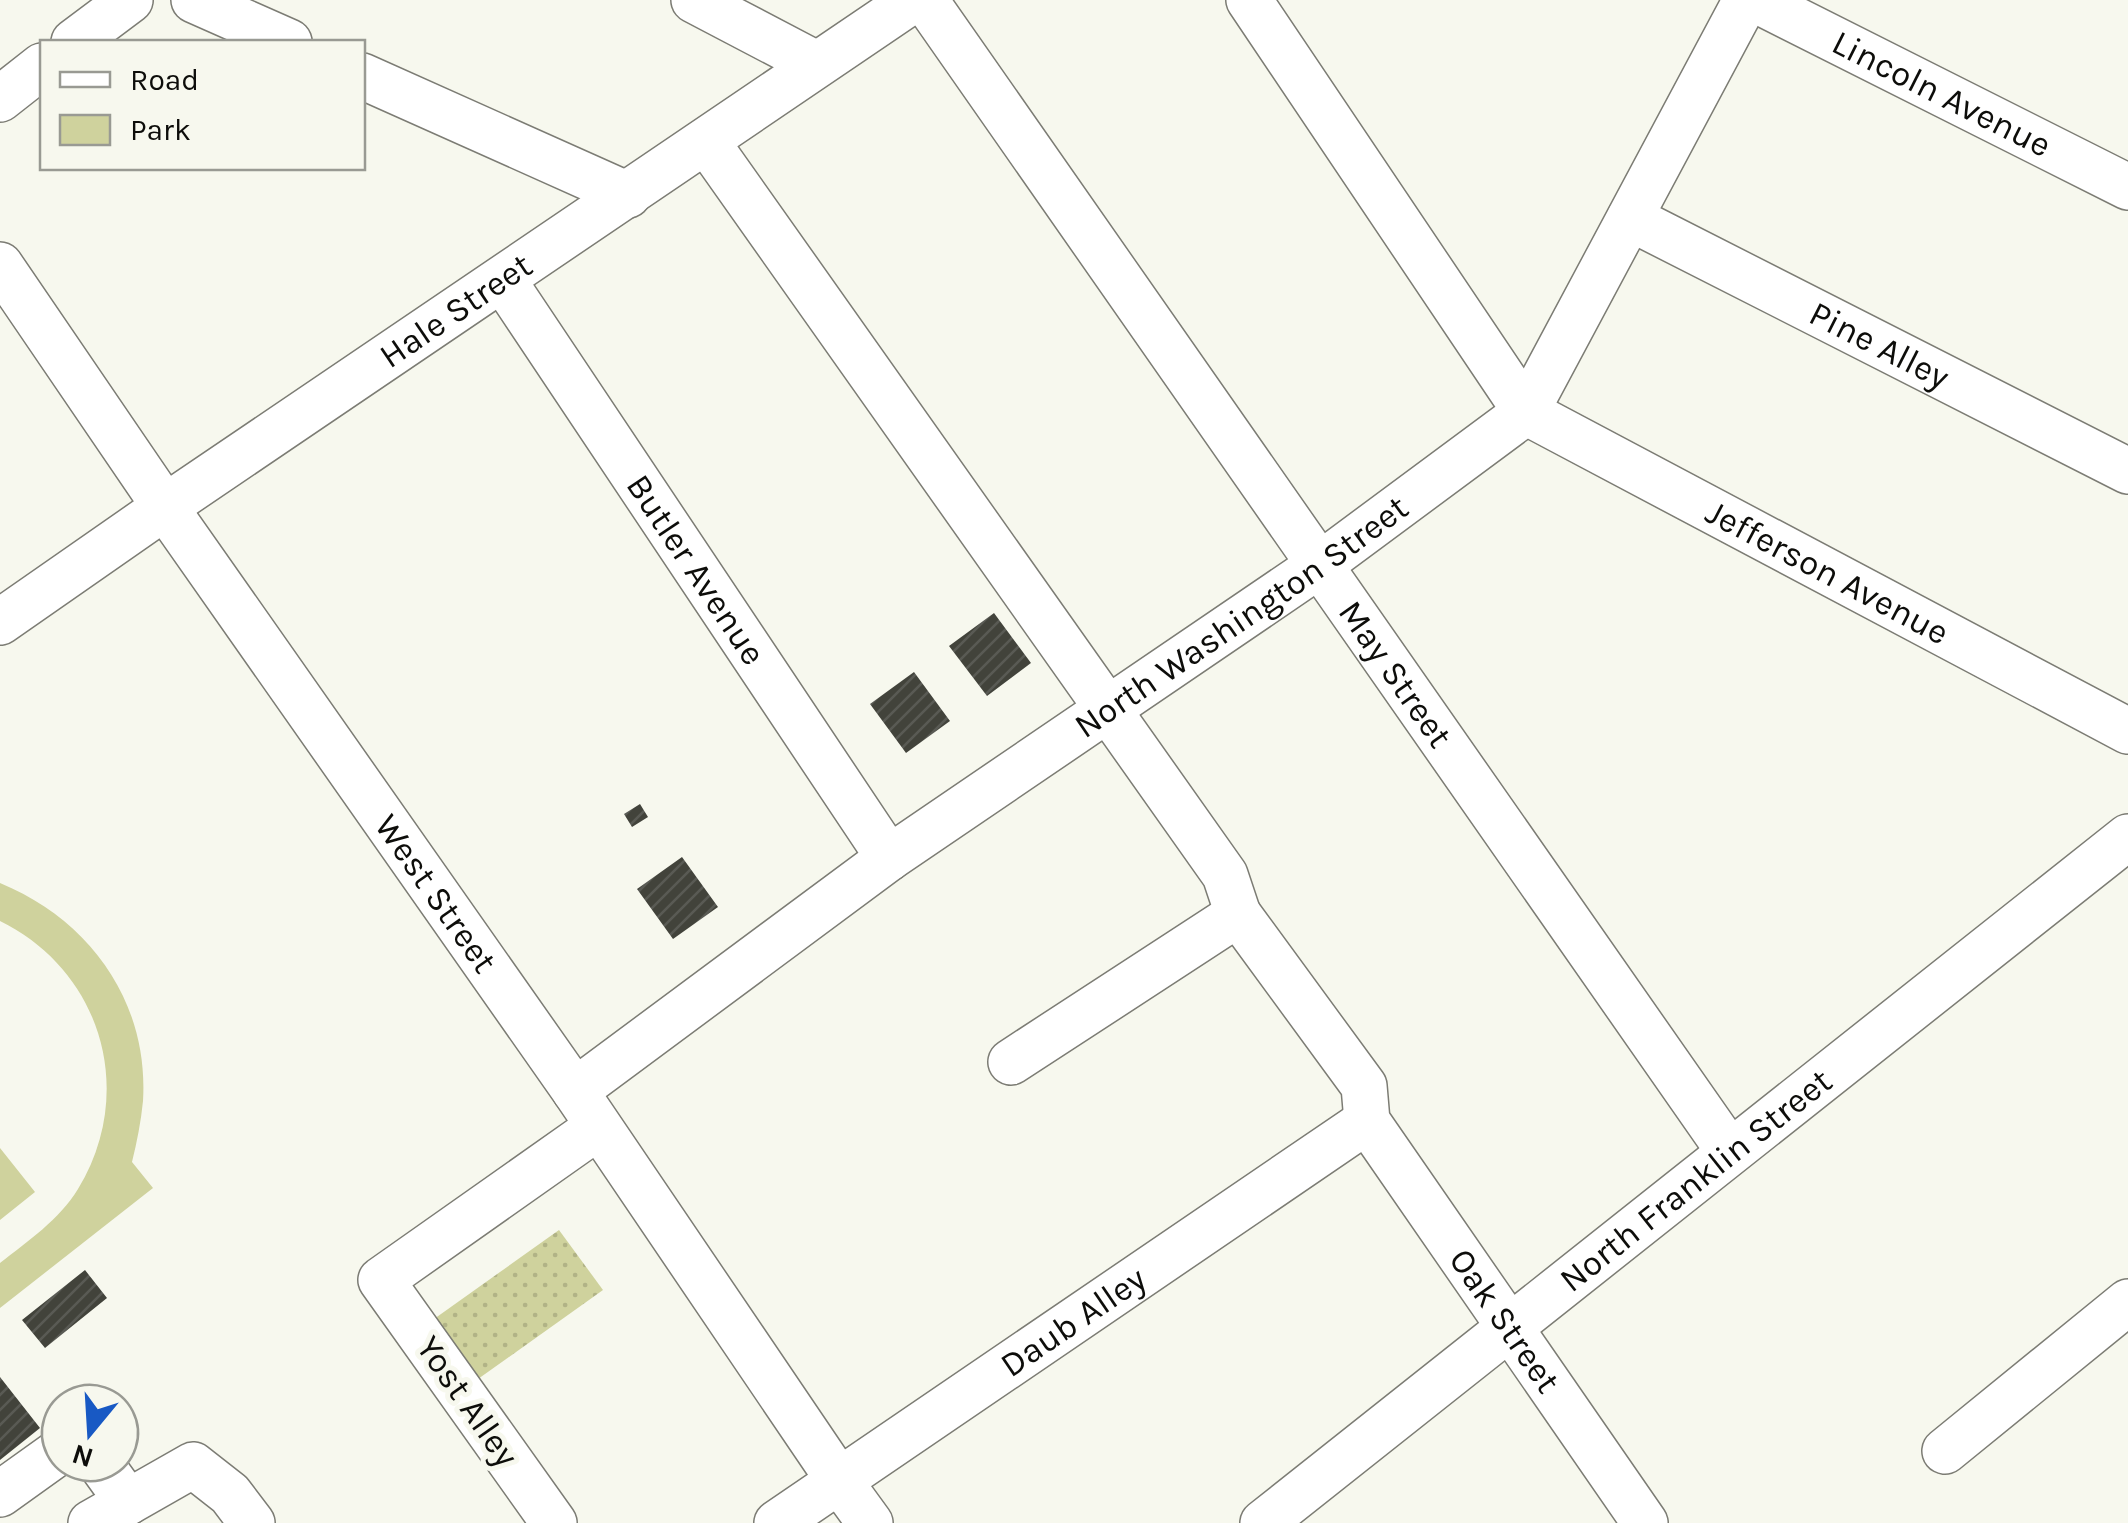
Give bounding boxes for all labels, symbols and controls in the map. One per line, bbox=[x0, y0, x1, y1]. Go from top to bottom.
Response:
street label: Lincoln Avenue bbox=[1825, 22, 2058, 166]
legend bbox=[40, 40, 365, 170]
text: Road bbox=[130, 62, 199, 98]
text: Park bbox=[130, 112, 191, 148]
street label: Hale Street bbox=[372, 245, 540, 377]
street label: Pine Alley bbox=[1803, 293, 1956, 398]
street label: Butler Avenue bbox=[618, 467, 774, 673]
street label: North Washington Street bbox=[1067, 487, 1416, 747]
street label: Jefferson Avenue bbox=[1699, 491, 1956, 653]
street label: May Street bbox=[1330, 593, 1461, 755]
street label: West Street bbox=[366, 807, 506, 981]
street label: North Franklin Street bbox=[1552, 1060, 1840, 1301]
street label: Oak Street bbox=[1441, 1241, 1569, 1401]
street label: Daub Alley bbox=[993, 1258, 1154, 1386]
street label: Yost Alley bbox=[408, 1328, 527, 1474]
north arrow bbox=[40, 1383, 140, 1483]
text: N bbox=[68, 1438, 97, 1475]

